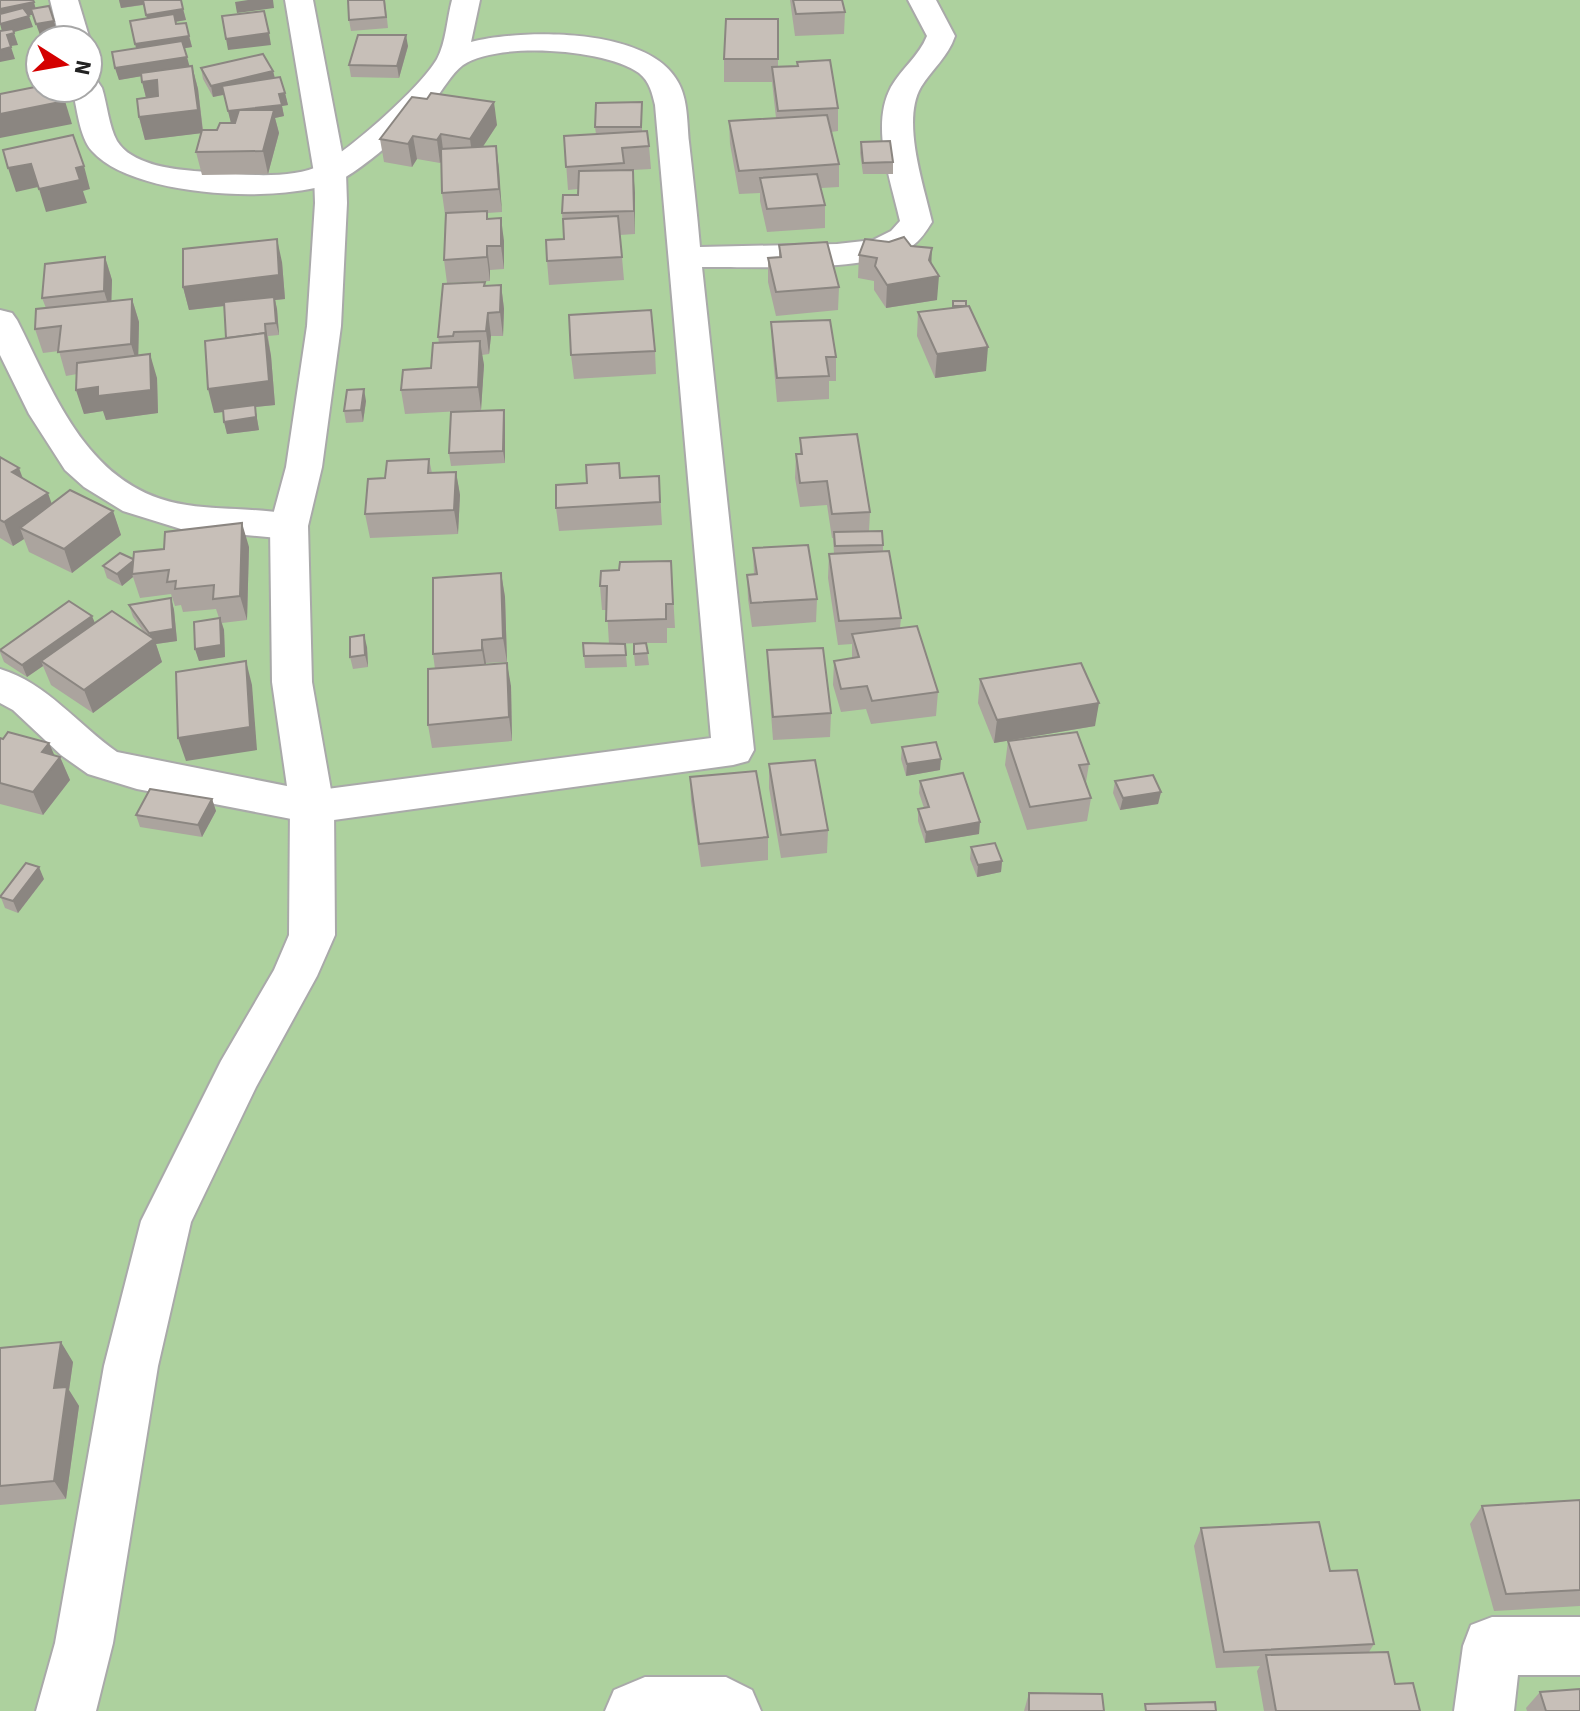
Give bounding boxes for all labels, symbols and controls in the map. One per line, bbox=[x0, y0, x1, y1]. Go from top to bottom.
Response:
north arrow bbox=[24, 24, 104, 104]
text: N bbox=[66, 57, 100, 78]

